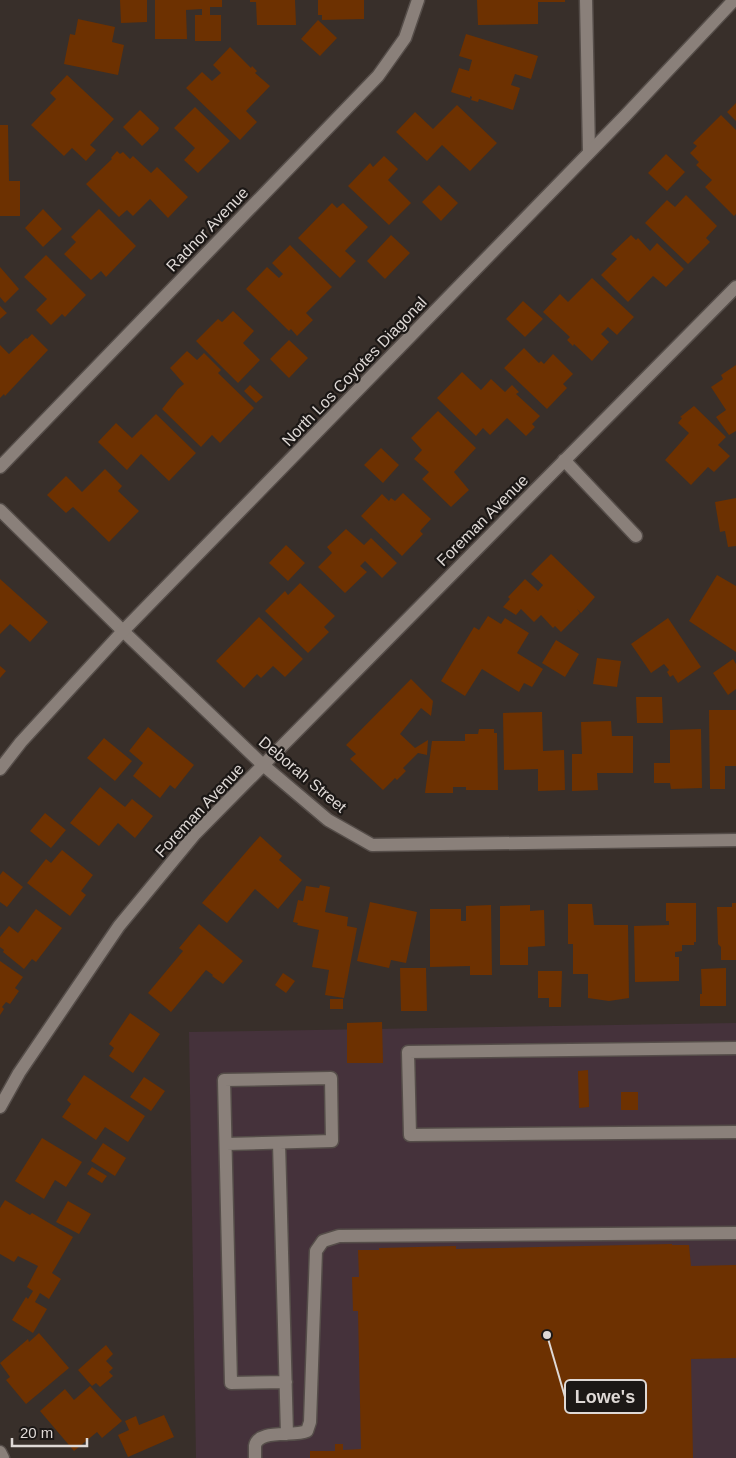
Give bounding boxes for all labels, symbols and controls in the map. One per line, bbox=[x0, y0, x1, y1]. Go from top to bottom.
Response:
street label: Radnor Avenue bbox=[163, 184, 252, 275]
street label: North Los Coyotes Diagonal bbox=[279, 293, 430, 449]
street label: Foreman Avenue bbox=[433, 471, 531, 569]
street label: Deborah Street bbox=[256, 733, 350, 816]
street label: Foreman Avenue bbox=[152, 760, 247, 861]
callout: Lowe's bbox=[565, 1380, 646, 1413]
text: Lowe's bbox=[575, 1387, 635, 1407]
scale bar bbox=[12, 1416, 88, 1448]
text: 20 m bbox=[20, 1424, 53, 1441]

